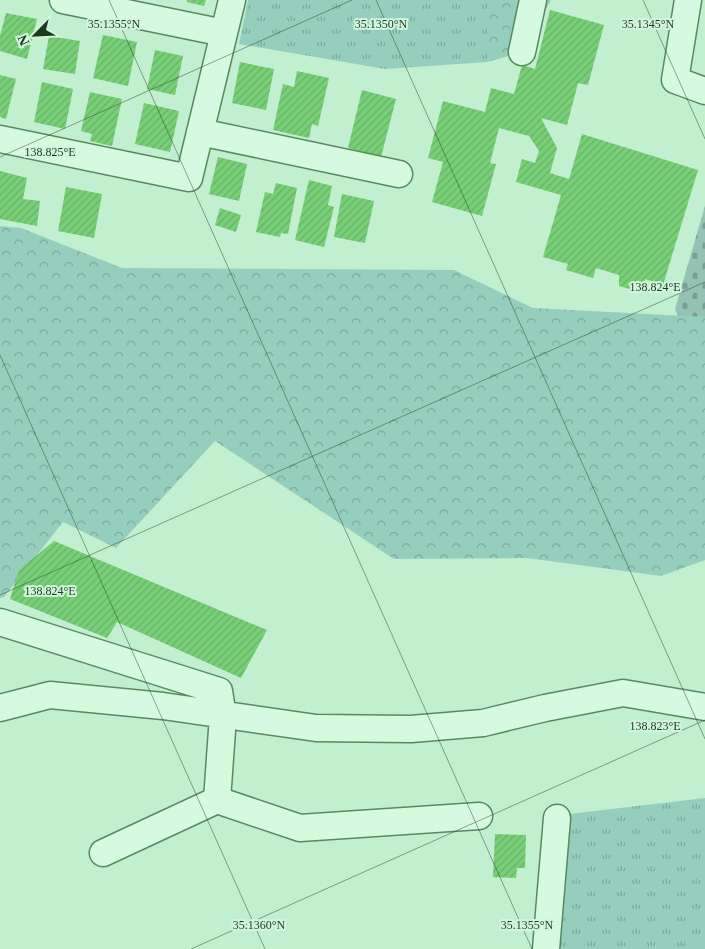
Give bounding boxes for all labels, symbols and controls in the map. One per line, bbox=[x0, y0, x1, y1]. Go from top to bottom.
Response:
north arrow bbox=[10, 10, 60, 60]
text: 35.1355°N bbox=[88, 17, 141, 31]
text: 35.1350°N bbox=[355, 17, 408, 31]
text: 35.1345°N bbox=[622, 17, 675, 31]
text: N bbox=[15, 32, 32, 48]
text: 138.825°E bbox=[24, 145, 76, 159]
text: 138.824°E bbox=[629, 280, 681, 294]
text: 138.824°E bbox=[24, 584, 76, 598]
text: 138.823°E bbox=[629, 719, 681, 733]
text: 35.1360°N bbox=[233, 918, 286, 932]
text: 35.1355°N bbox=[501, 918, 554, 932]

